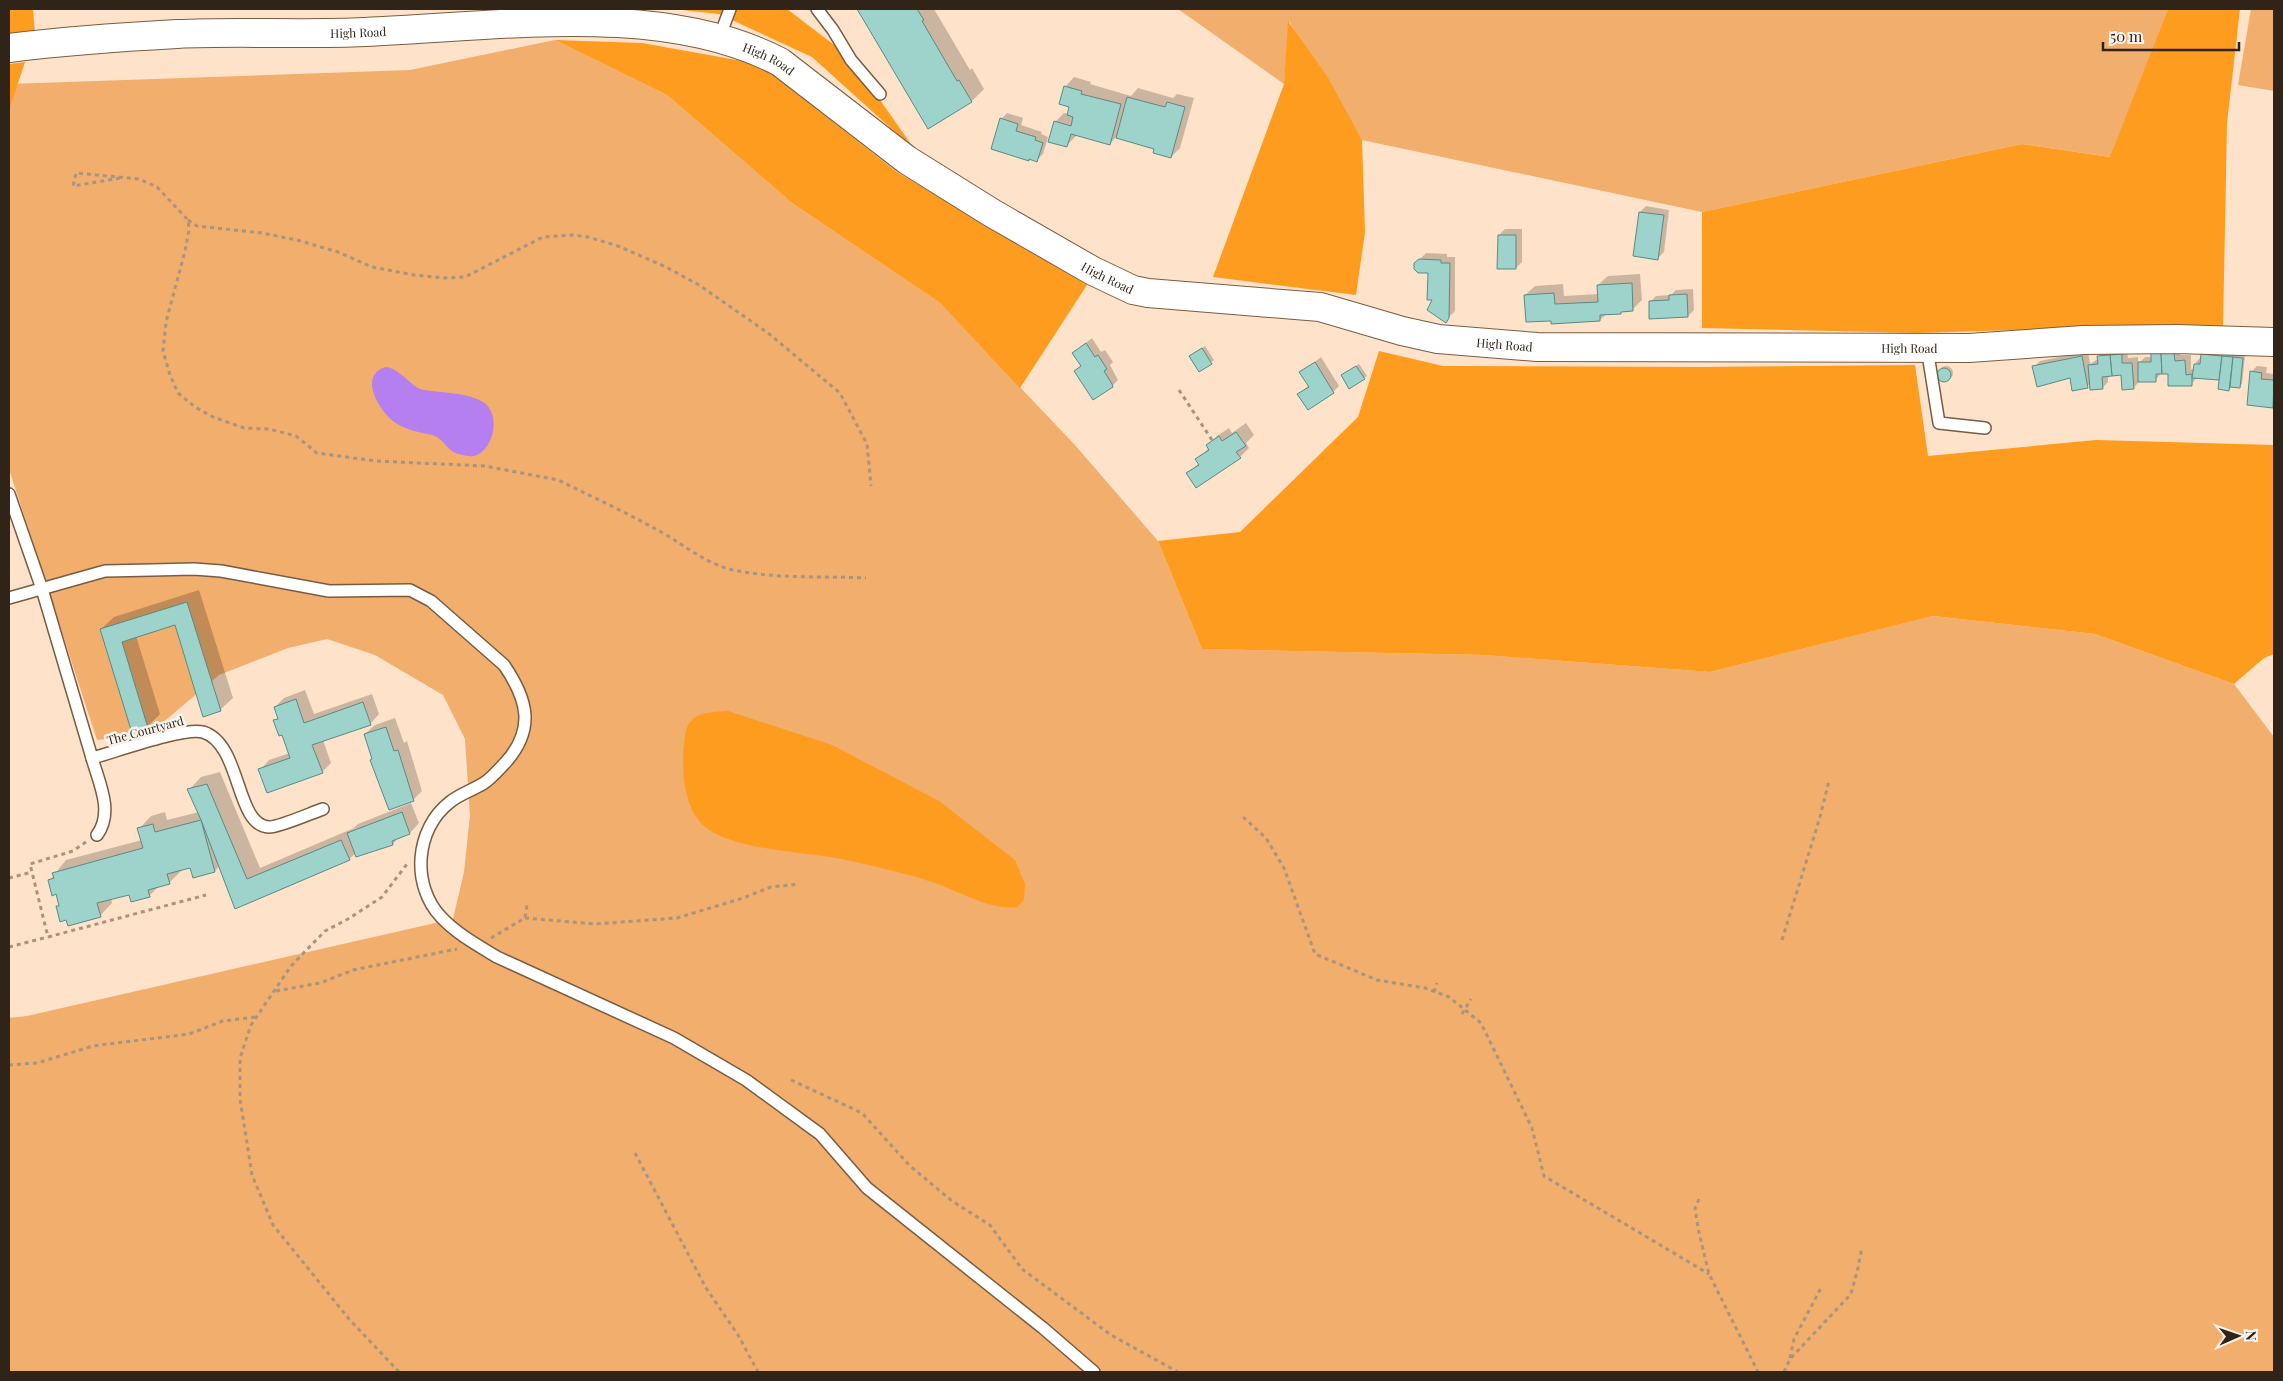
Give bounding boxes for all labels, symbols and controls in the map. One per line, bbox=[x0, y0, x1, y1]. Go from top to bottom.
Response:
scale bar bbox=[2103, 20, 2239, 52]
street label: High Road bbox=[330, 23, 387, 41]
text: 50 m bbox=[2110, 26, 2143, 46]
street label: High Road bbox=[741, 39, 798, 78]
street label: High Road bbox=[1079, 258, 1137, 297]
street label: High Road bbox=[1476, 334, 1533, 355]
street label: High Road bbox=[1881, 340, 1938, 356]
street label: The Courtyard bbox=[105, 712, 185, 748]
north arrow bbox=[2213, 1311, 2263, 1361]
text: N bbox=[2242, 1330, 2261, 1341]

